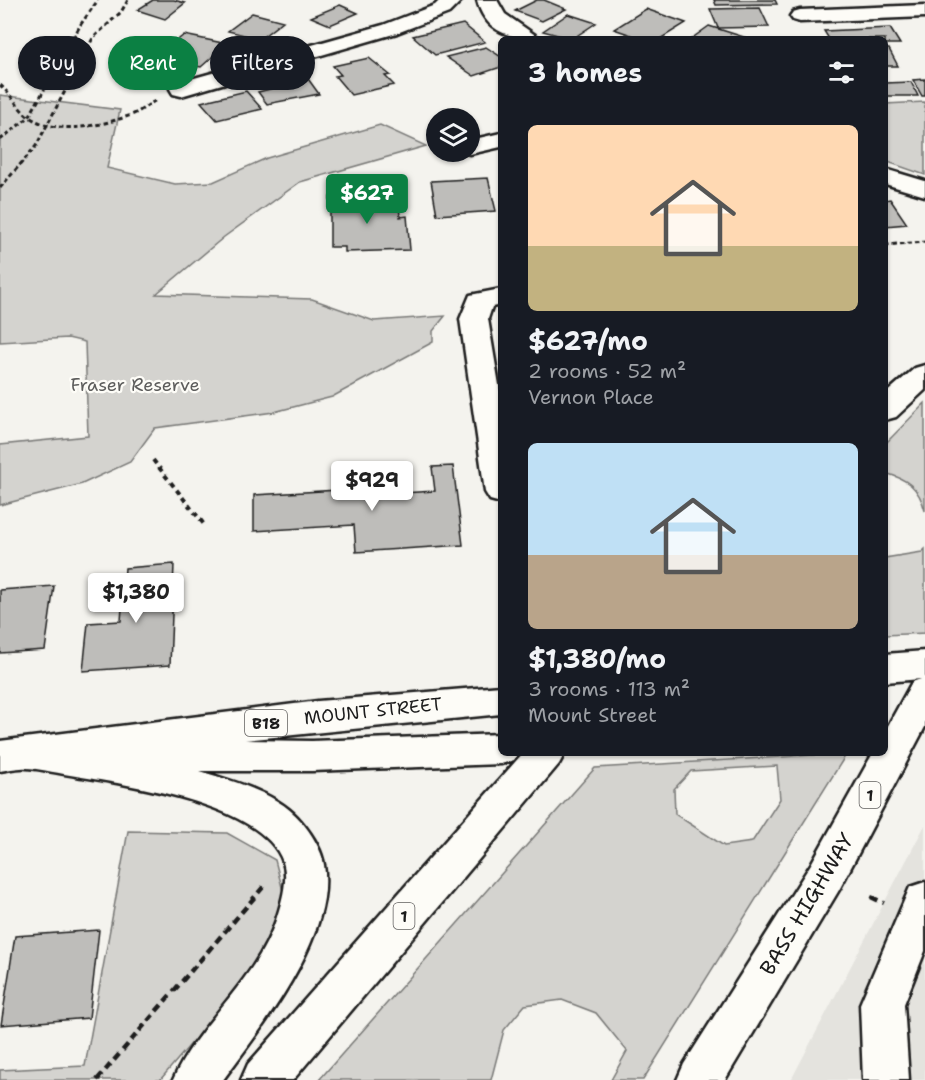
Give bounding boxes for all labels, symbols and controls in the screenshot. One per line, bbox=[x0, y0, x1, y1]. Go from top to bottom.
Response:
chip: Buy bbox=[18, 36, 96, 90]
chip: Rent bbox=[108, 36, 198, 90]
chip: Filters bbox=[210, 36, 315, 90]
text: 3 homes bbox=[528, 55, 642, 90]
icon: filters bbox=[825, 56, 858, 89]
map controls bbox=[426, 108, 480, 162]
button: layers bbox=[426, 108, 480, 162]
icon: home bbox=[639, 164, 747, 272]
pin: $627 bbox=[331, 174, 403, 225]
text: $627 bbox=[340, 180, 394, 206]
text: $627/mo bbox=[528, 323, 648, 358]
text: 2 rooms · 52 m² bbox=[528, 358, 686, 384]
park label: Fraser Reserve bbox=[70, 373, 200, 397]
text: Vernon Place bbox=[528, 384, 654, 410]
pin: $929 bbox=[336, 461, 408, 512]
text: $929 bbox=[345, 467, 399, 493]
icon: home bbox=[639, 482, 747, 590]
pin: $1,380 bbox=[87, 573, 185, 624]
text: $1,380 bbox=[102, 579, 170, 605]
text: $1,380/mo bbox=[528, 641, 666, 676]
text: 3 rooms · 113 m² bbox=[528, 676, 690, 702]
street label: MOUNT STREET bbox=[303, 692, 443, 730]
text: Mount Street bbox=[528, 702, 657, 728]
road number: B18 bbox=[245, 710, 287, 736]
road number: 1 bbox=[860, 782, 880, 808]
street label: BASS HIGHWAY bbox=[754, 827, 861, 980]
road number: 1 bbox=[394, 903, 414, 929]

